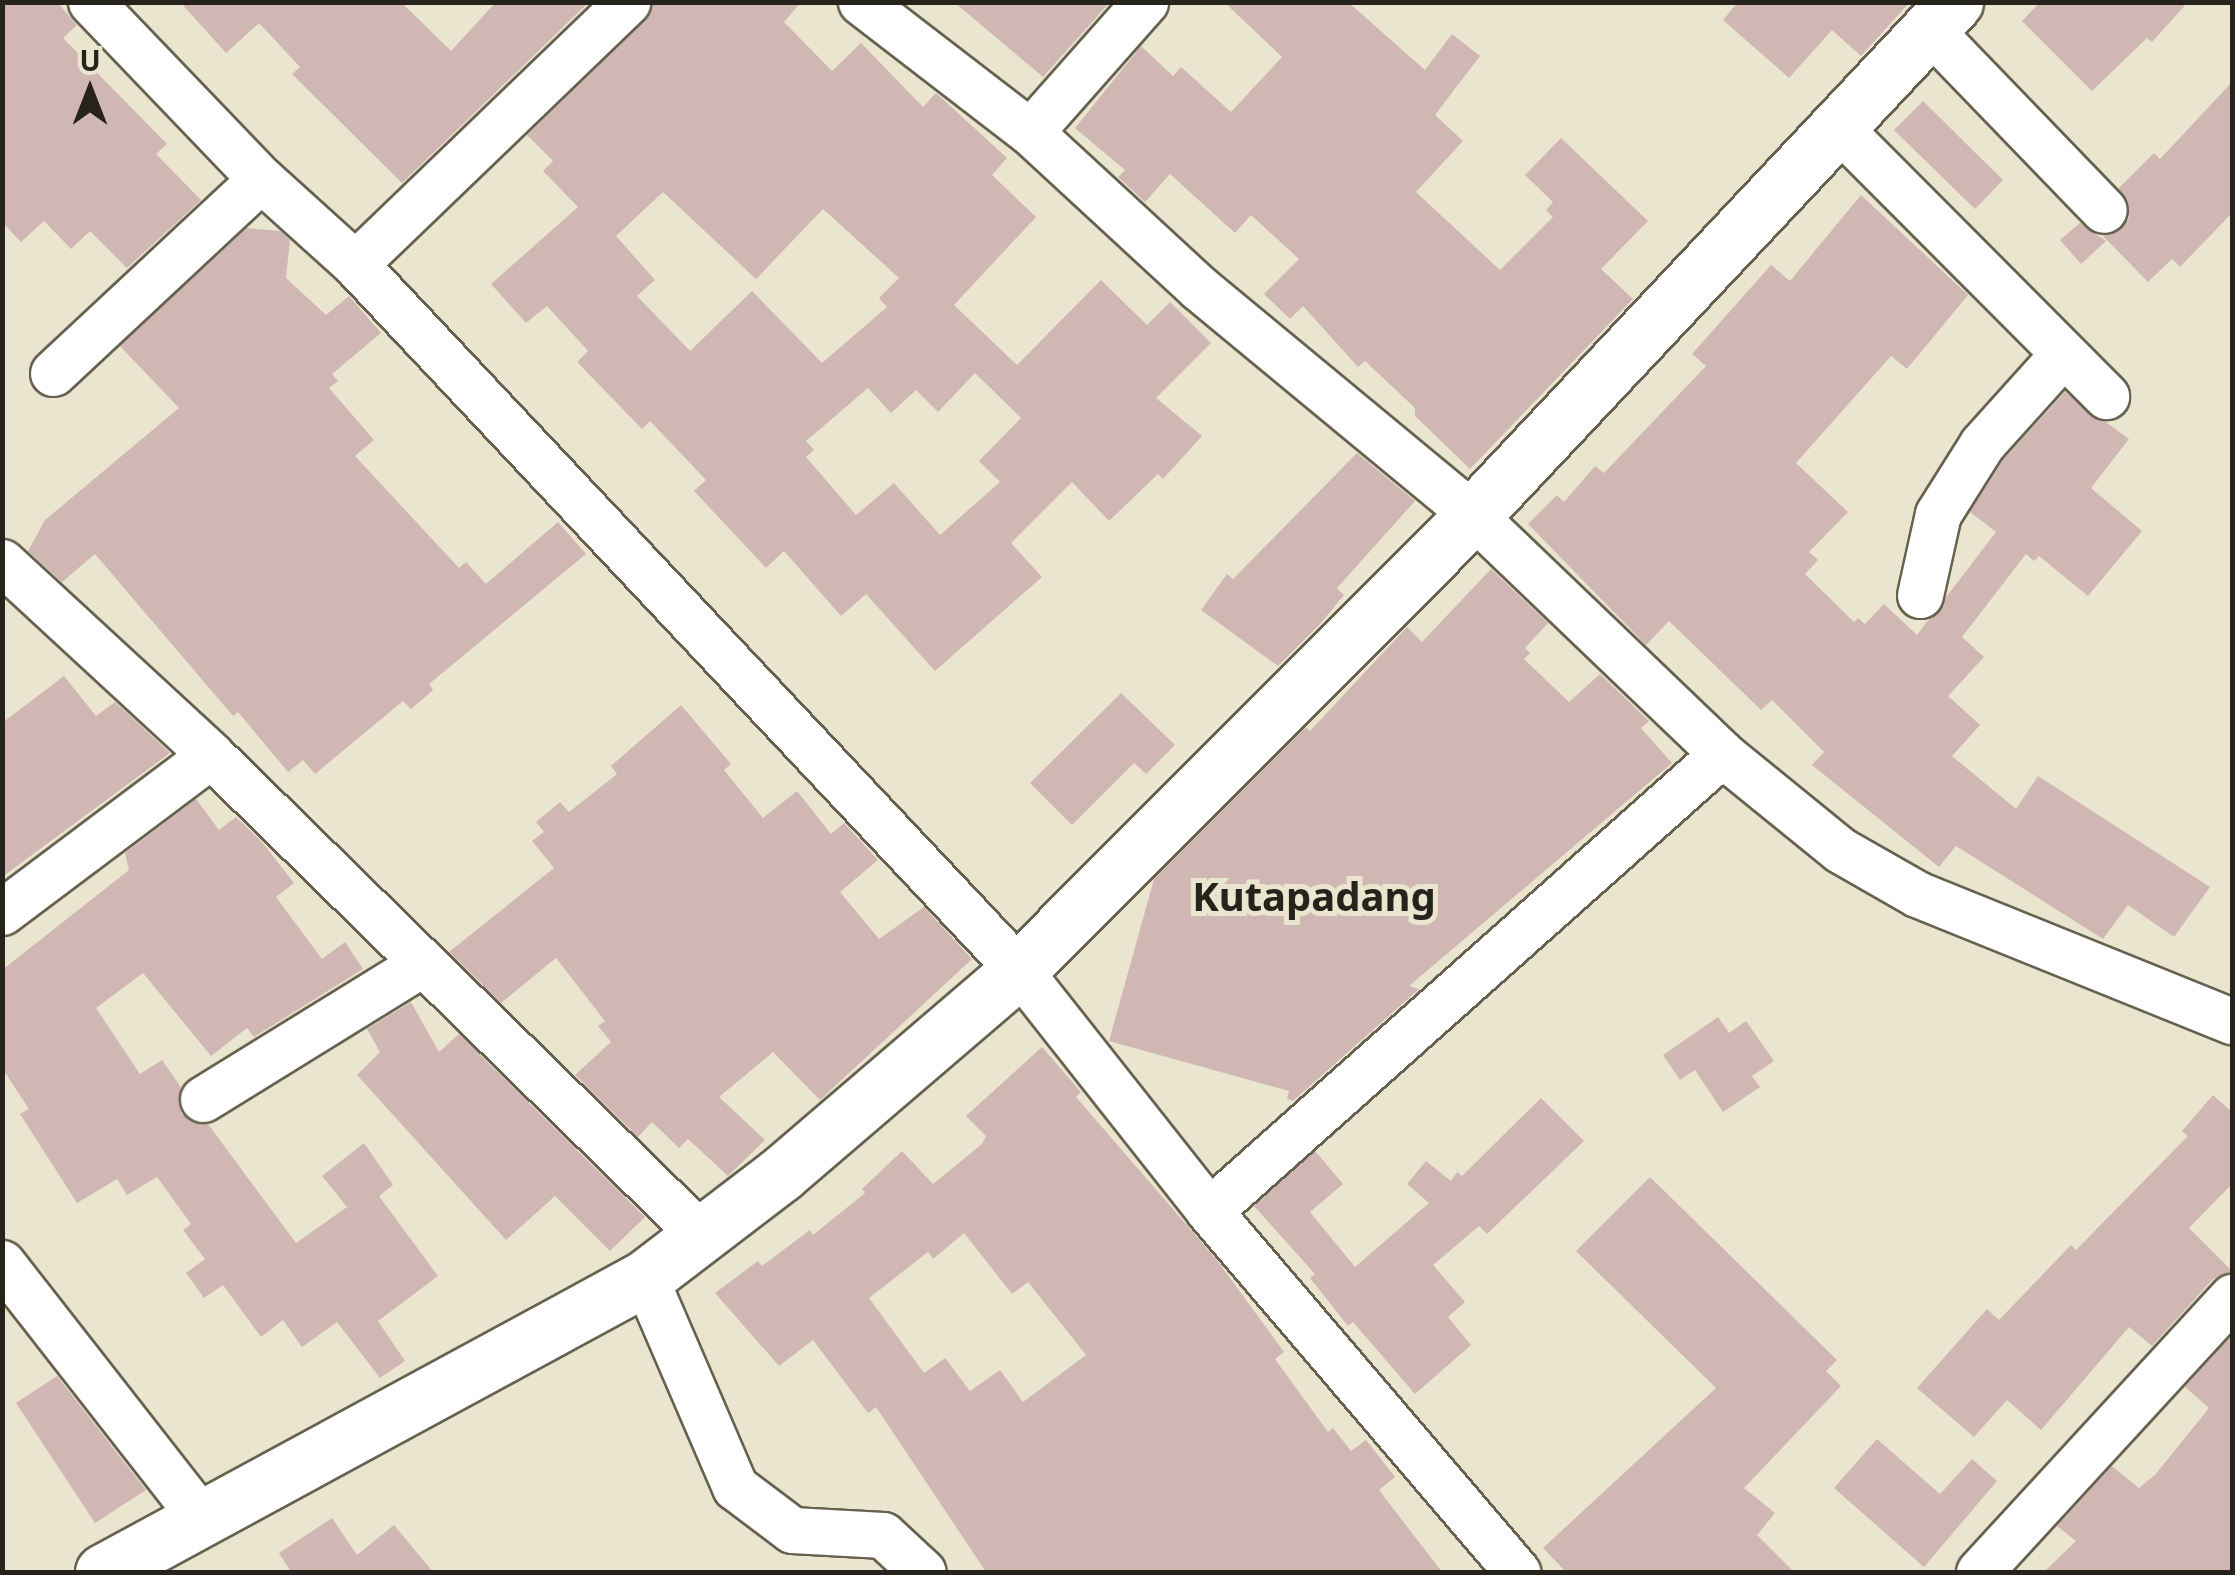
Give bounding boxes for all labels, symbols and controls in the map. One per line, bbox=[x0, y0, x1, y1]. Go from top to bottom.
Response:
north arrow bbox=[40, 40, 140, 140]
text: U bbox=[79, 41, 101, 79]
district label: Kutapadang bbox=[1192, 872, 1436, 920]

